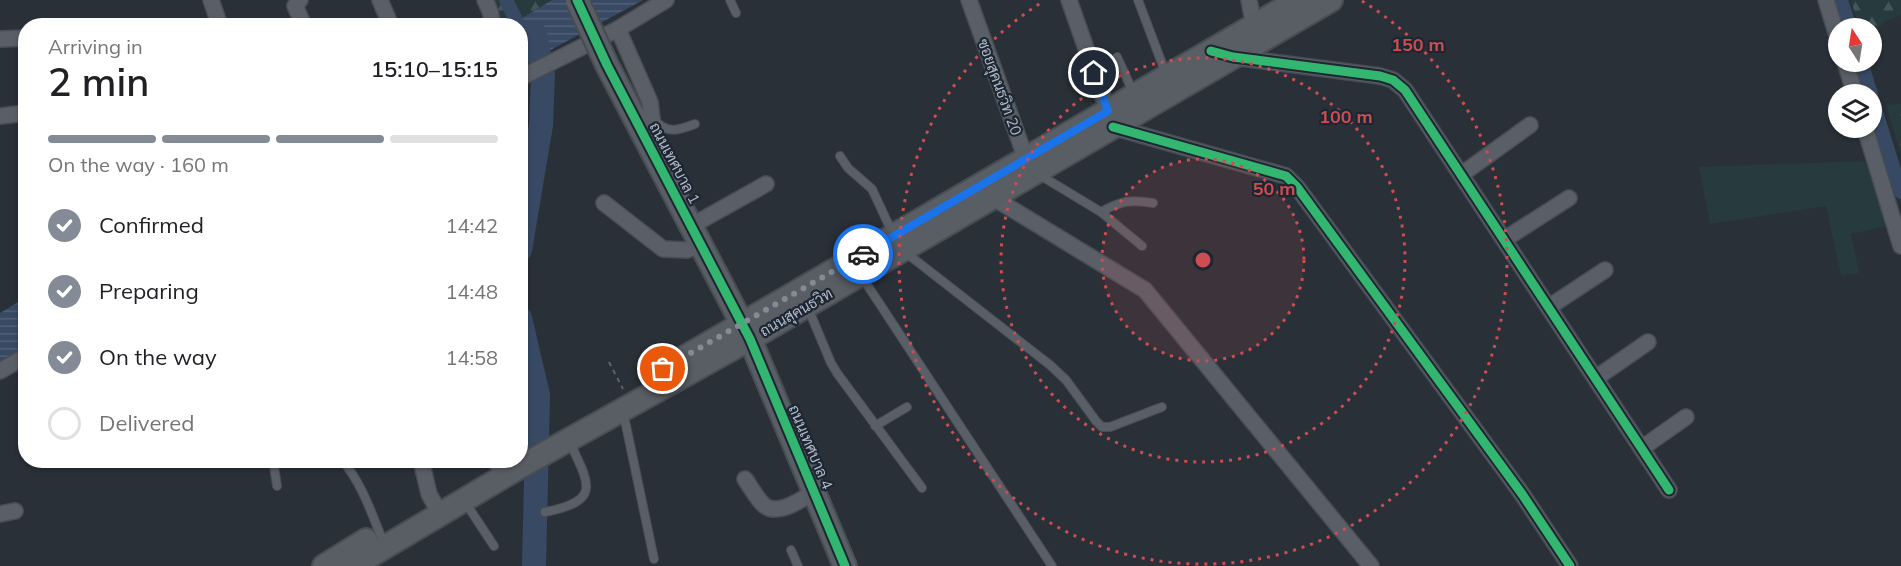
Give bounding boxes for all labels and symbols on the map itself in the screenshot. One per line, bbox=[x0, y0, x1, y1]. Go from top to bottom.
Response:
north arrow bbox=[1828, 18, 1882, 72]
text: 150 m bbox=[1391, 33, 1445, 56]
street label: ซอยสุคนธวิท 20 bbox=[972, 36, 1026, 139]
pin bbox=[1068, 47, 1119, 98]
text: 100 m bbox=[1319, 105, 1373, 128]
street label: ถนนเทศบาล 1 bbox=[646, 119, 704, 207]
text: 50 m bbox=[1253, 177, 1295, 200]
courier bbox=[833, 224, 893, 284]
centre of rings bbox=[1193, 250, 1213, 270]
street label: ถนนสุคนธวิท bbox=[756, 284, 837, 342]
pin bbox=[637, 343, 688, 394]
street label: ถนนเทศบาล 4 bbox=[785, 402, 837, 492]

